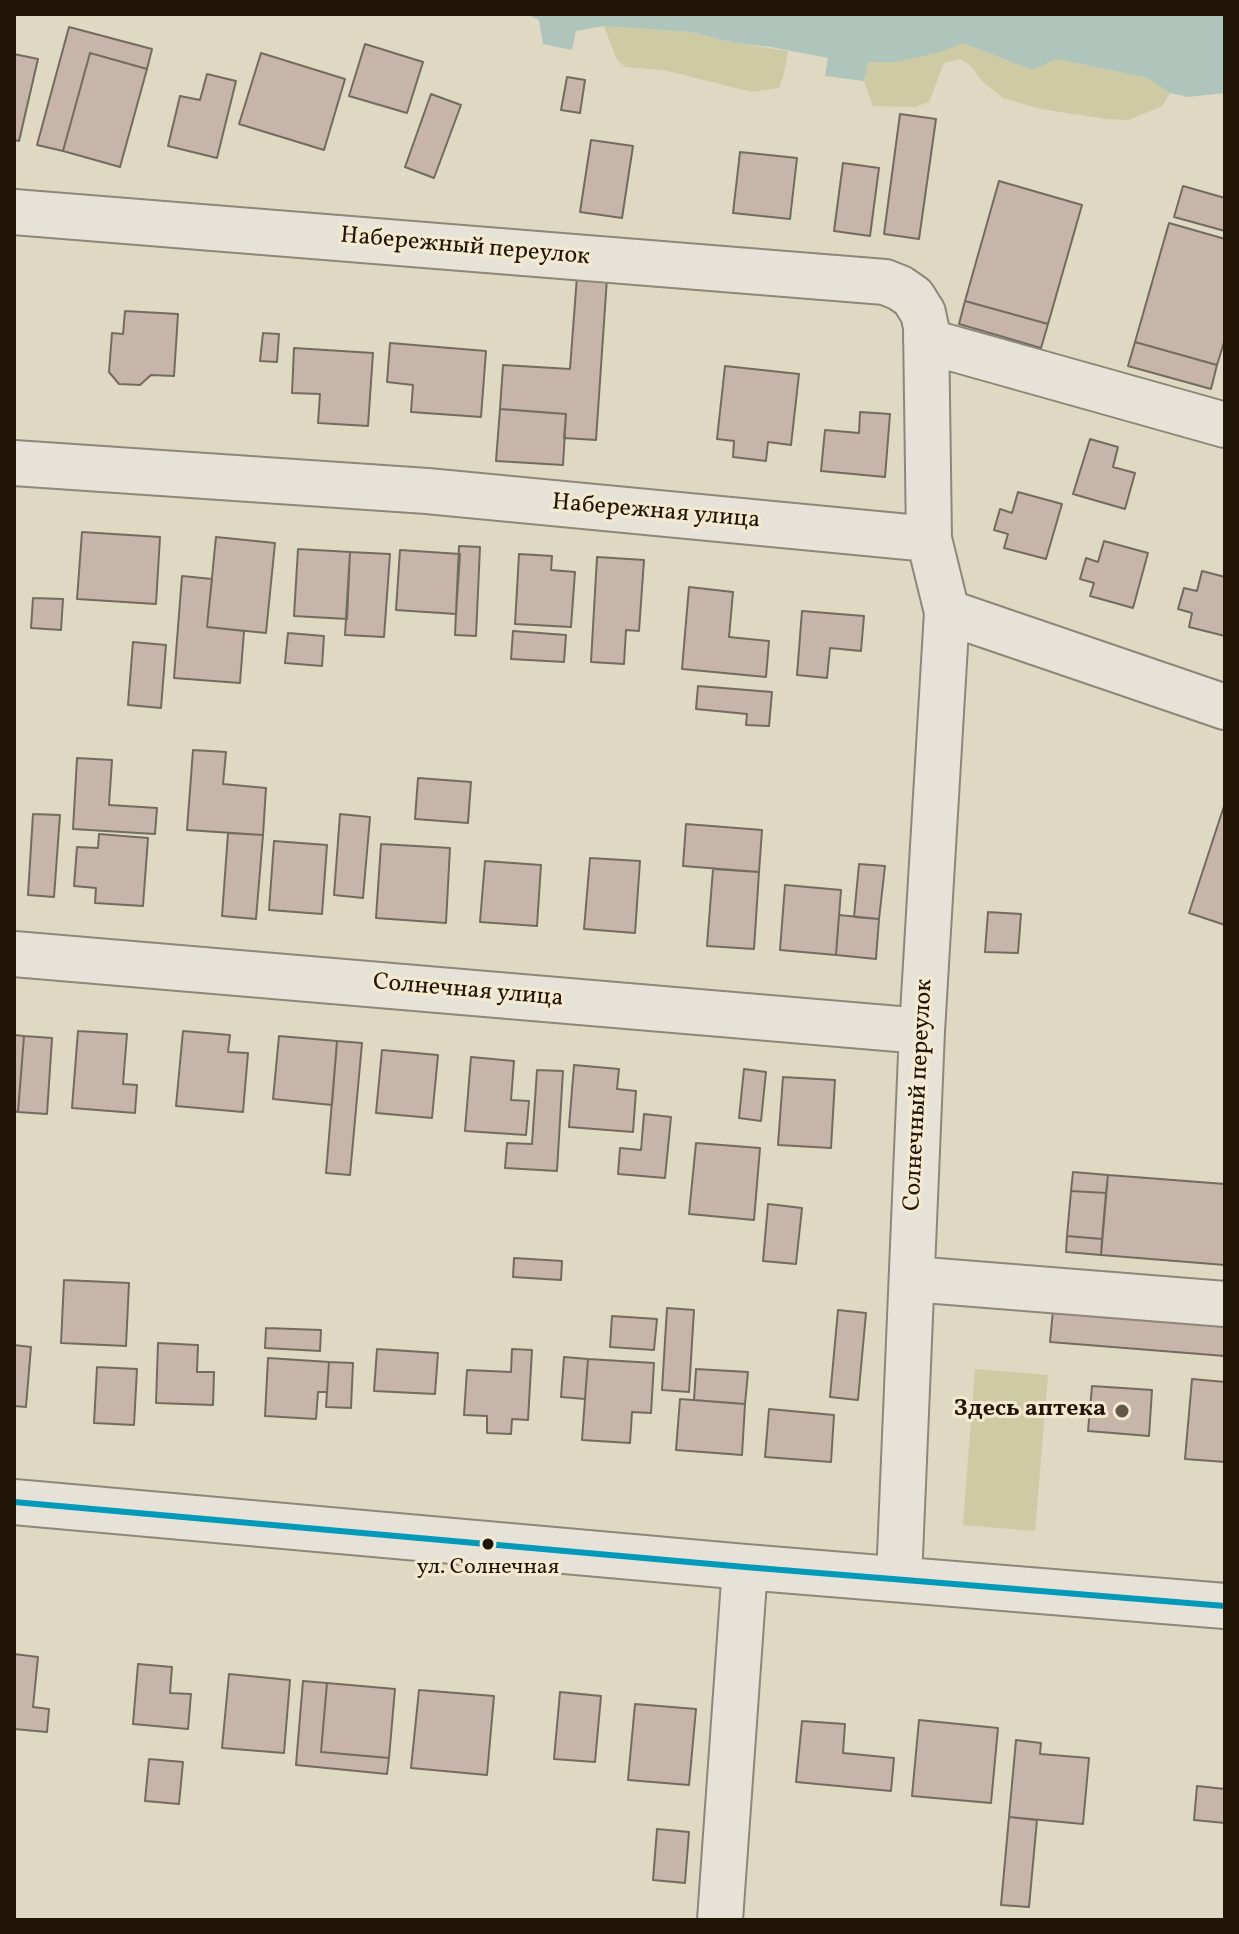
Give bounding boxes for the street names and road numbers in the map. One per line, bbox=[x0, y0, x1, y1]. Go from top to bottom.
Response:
street label: Набережный переулок bbox=[339, 223, 591, 273]
street label: Набережная улица bbox=[551, 490, 761, 536]
street label: Солнечная улица bbox=[372, 969, 564, 1015]
street label: Солнечный переулок bbox=[900, 978, 940, 1212]

